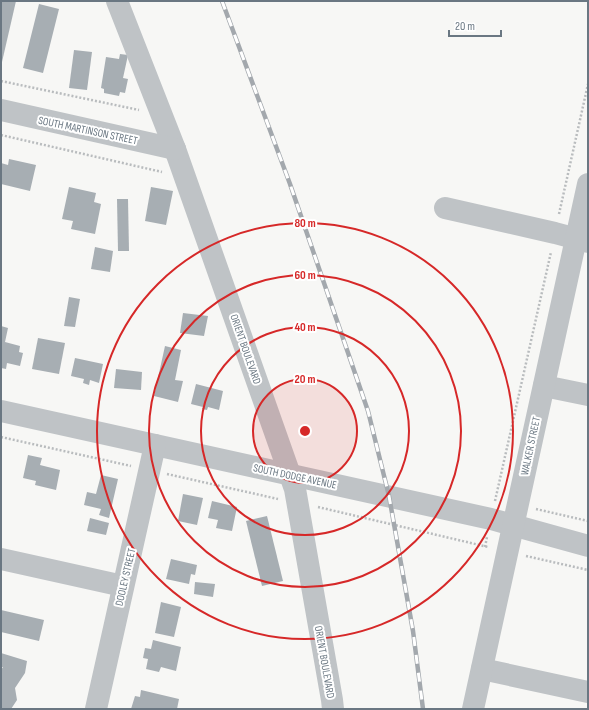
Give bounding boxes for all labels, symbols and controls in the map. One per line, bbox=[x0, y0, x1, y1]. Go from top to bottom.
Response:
scale bar bbox=[449, 12, 501, 38]
text: 20 m bbox=[455, 19, 475, 34]
street label: SOUTH MARTINSON STREET bbox=[37, 114, 139, 147]
text: 80 m bbox=[294, 216, 316, 231]
text: 60 m bbox=[294, 268, 316, 283]
street label: ORIENT BOULEVARD bbox=[227, 312, 264, 386]
text: 40 m bbox=[294, 320, 316, 335]
text: 20 m bbox=[295, 372, 315, 387]
street label: WALKER STREET bbox=[518, 415, 543, 477]
centre of rings bbox=[298, 424, 312, 438]
street label: SOUTH DODGE AVENUE bbox=[252, 461, 338, 492]
street label: DOOLEY STREET bbox=[113, 546, 139, 607]
street label: ORIENT BOULEVARD bbox=[312, 625, 337, 699]

